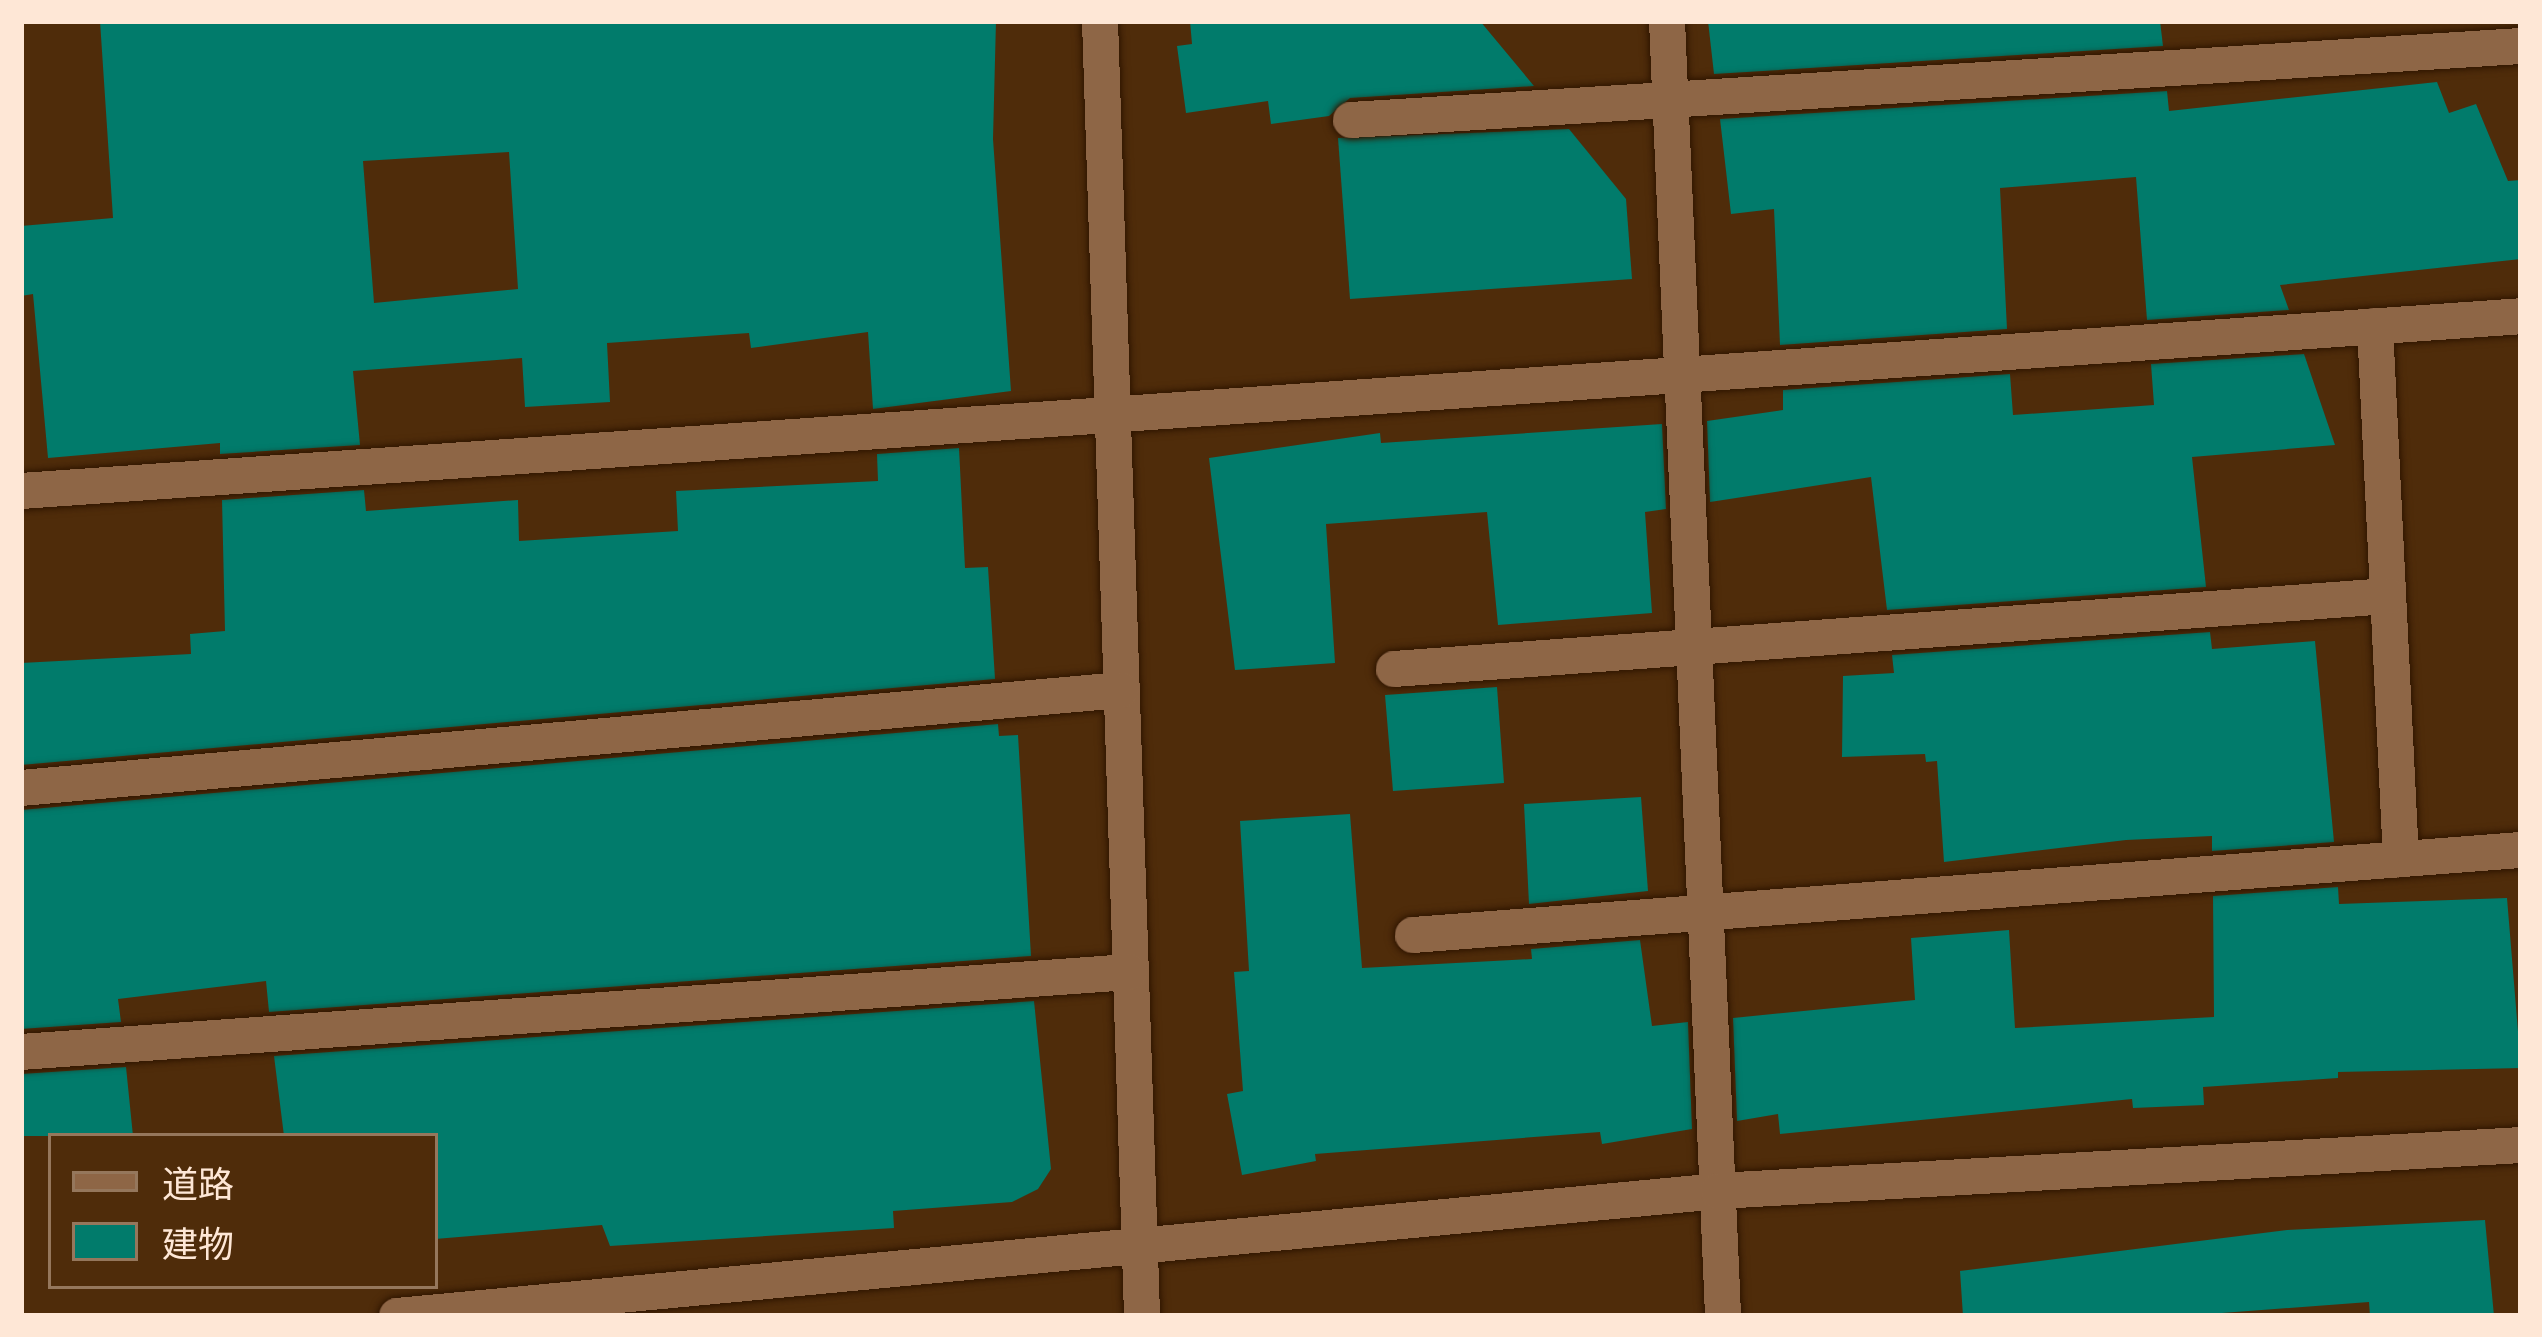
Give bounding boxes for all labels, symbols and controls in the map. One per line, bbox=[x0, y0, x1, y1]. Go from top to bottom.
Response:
legend bbox=[48, 1133, 438, 1289]
text: 道路 bbox=[162, 1161, 234, 1206]
text: 建物 bbox=[162, 1221, 234, 1266]

